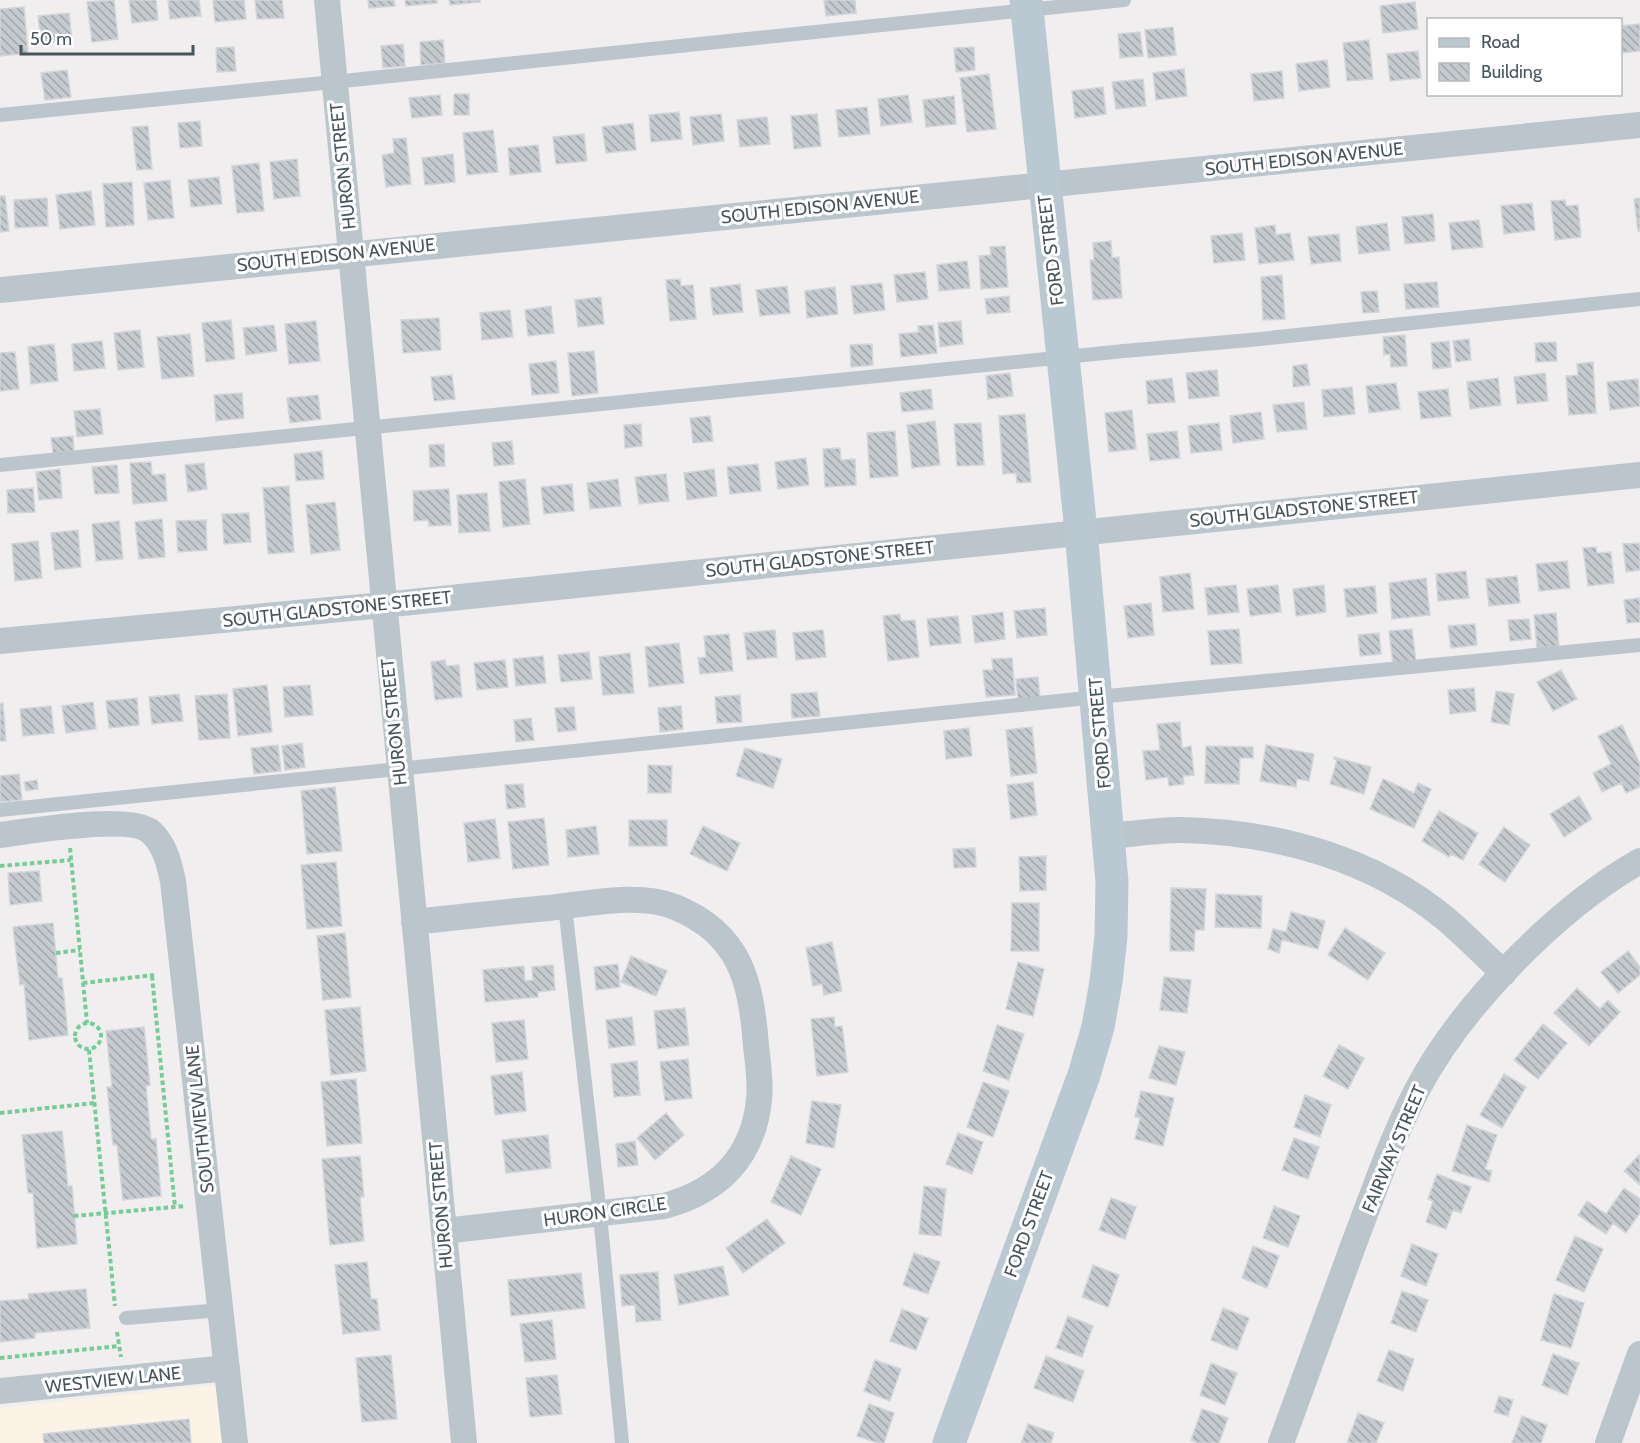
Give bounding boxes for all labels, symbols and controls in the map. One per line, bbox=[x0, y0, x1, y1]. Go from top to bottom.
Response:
scale bar bbox=[21, 18, 194, 56]
legend bbox=[1427, 18, 1622, 96]
text: 50 m bbox=[30, 28, 72, 50]
text: Road bbox=[1481, 31, 1520, 53]
text: Building bbox=[1481, 61, 1543, 83]
street label: HURON STREET bbox=[325, 101, 361, 231]
street label: SOUTH EDISON AVENUE bbox=[1204, 138, 1404, 180]
street label: SOUTH EDISON AVENUE bbox=[720, 186, 920, 228]
street label: FORD STREET bbox=[1033, 193, 1069, 307]
street label: SOUTH EDISON AVENUE bbox=[236, 234, 436, 276]
street label: SOUTH GLADSTONE STREET bbox=[1189, 486, 1420, 532]
street label: SOUTH GLADSTONE STREET bbox=[705, 536, 936, 582]
street label: SOUTH GLADSTONE STREET bbox=[222, 586, 453, 632]
street label: HURON STREET bbox=[376, 657, 412, 787]
street label: FORD STREET bbox=[1084, 676, 1116, 790]
street label: SOUTHVIEW LANE bbox=[181, 1044, 219, 1194]
street label: FAIRWAY STREET bbox=[1357, 1082, 1431, 1216]
street label: HURON STREET bbox=[424, 1140, 458, 1270]
street label: FORD STREET bbox=[1000, 1167, 1059, 1280]
street label: HURON CIRCLE bbox=[542, 1192, 668, 1232]
street label: WESTVIEW LANE bbox=[44, 1362, 182, 1398]

